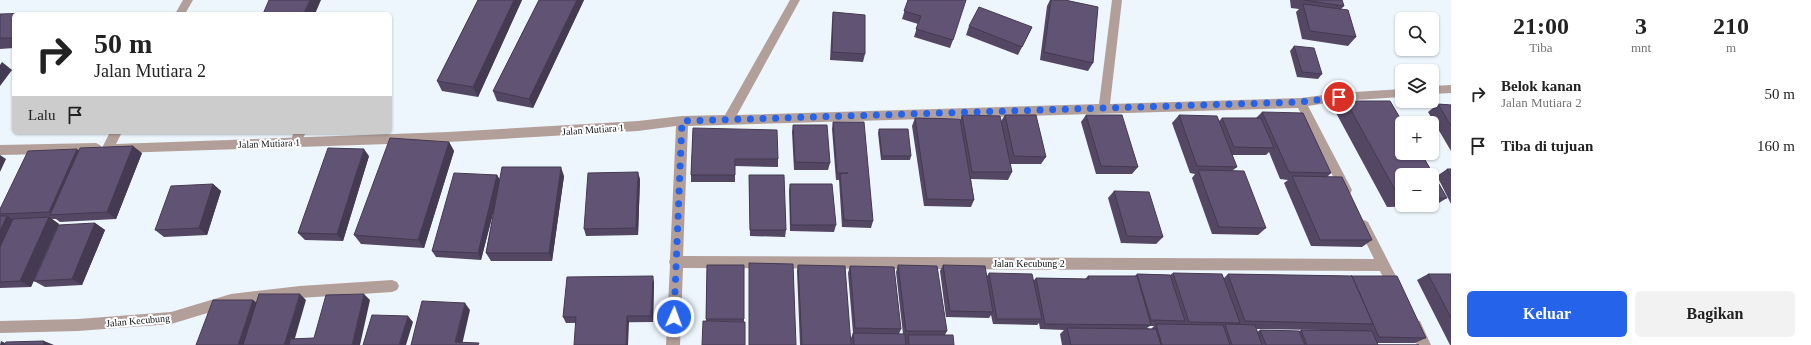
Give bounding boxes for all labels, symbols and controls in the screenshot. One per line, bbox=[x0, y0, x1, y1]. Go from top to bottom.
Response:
map controls bbox=[1395, 12, 1439, 212]
button: search bbox=[1395, 12, 1439, 56]
text: 21:00 bbox=[1513, 13, 1569, 39]
text: 3 bbox=[1635, 13, 1647, 39]
text: 210 bbox=[1713, 13, 1749, 39]
icon: right bbox=[28, 28, 80, 80]
text: 50 m bbox=[94, 28, 152, 59]
text: Tiba bbox=[1529, 40, 1553, 55]
text: mnt bbox=[1631, 40, 1651, 55]
text: m bbox=[1726, 40, 1736, 55]
text: Jalan Mutiara 2 bbox=[94, 61, 206, 81]
button: layers bbox=[1395, 64, 1439, 108]
text: Belok kanan bbox=[1501, 78, 1581, 94]
pin bbox=[1322, 80, 1356, 114]
icon: right bbox=[1467, 83, 1489, 105]
icon: arrive bbox=[1328, 86, 1350, 108]
text: 50 m bbox=[1765, 86, 1795, 102]
text: Jalan Mutiara 2 bbox=[1501, 95, 1582, 110]
icon: arrive bbox=[64, 104, 86, 126]
text: Lalu bbox=[28, 107, 56, 123]
button: + bbox=[1395, 116, 1439, 160]
street label: Jalan Mutiara 1 bbox=[562, 122, 624, 137]
icon: arrive bbox=[1467, 135, 1489, 157]
street label: Jalan Mutiara 1 bbox=[238, 137, 300, 150]
text: Tiba di tujuan bbox=[1501, 138, 1593, 154]
text: 160 m bbox=[1757, 138, 1795, 154]
button: − bbox=[1395, 168, 1439, 212]
street label: Jalan Kecubung 2 bbox=[993, 258, 1065, 269]
button: Keluar bbox=[1467, 291, 1627, 337]
button: Bagikan bbox=[1635, 291, 1795, 337]
position arrow bbox=[653, 296, 695, 338]
street label: Jalan Kecubung bbox=[106, 312, 170, 329]

